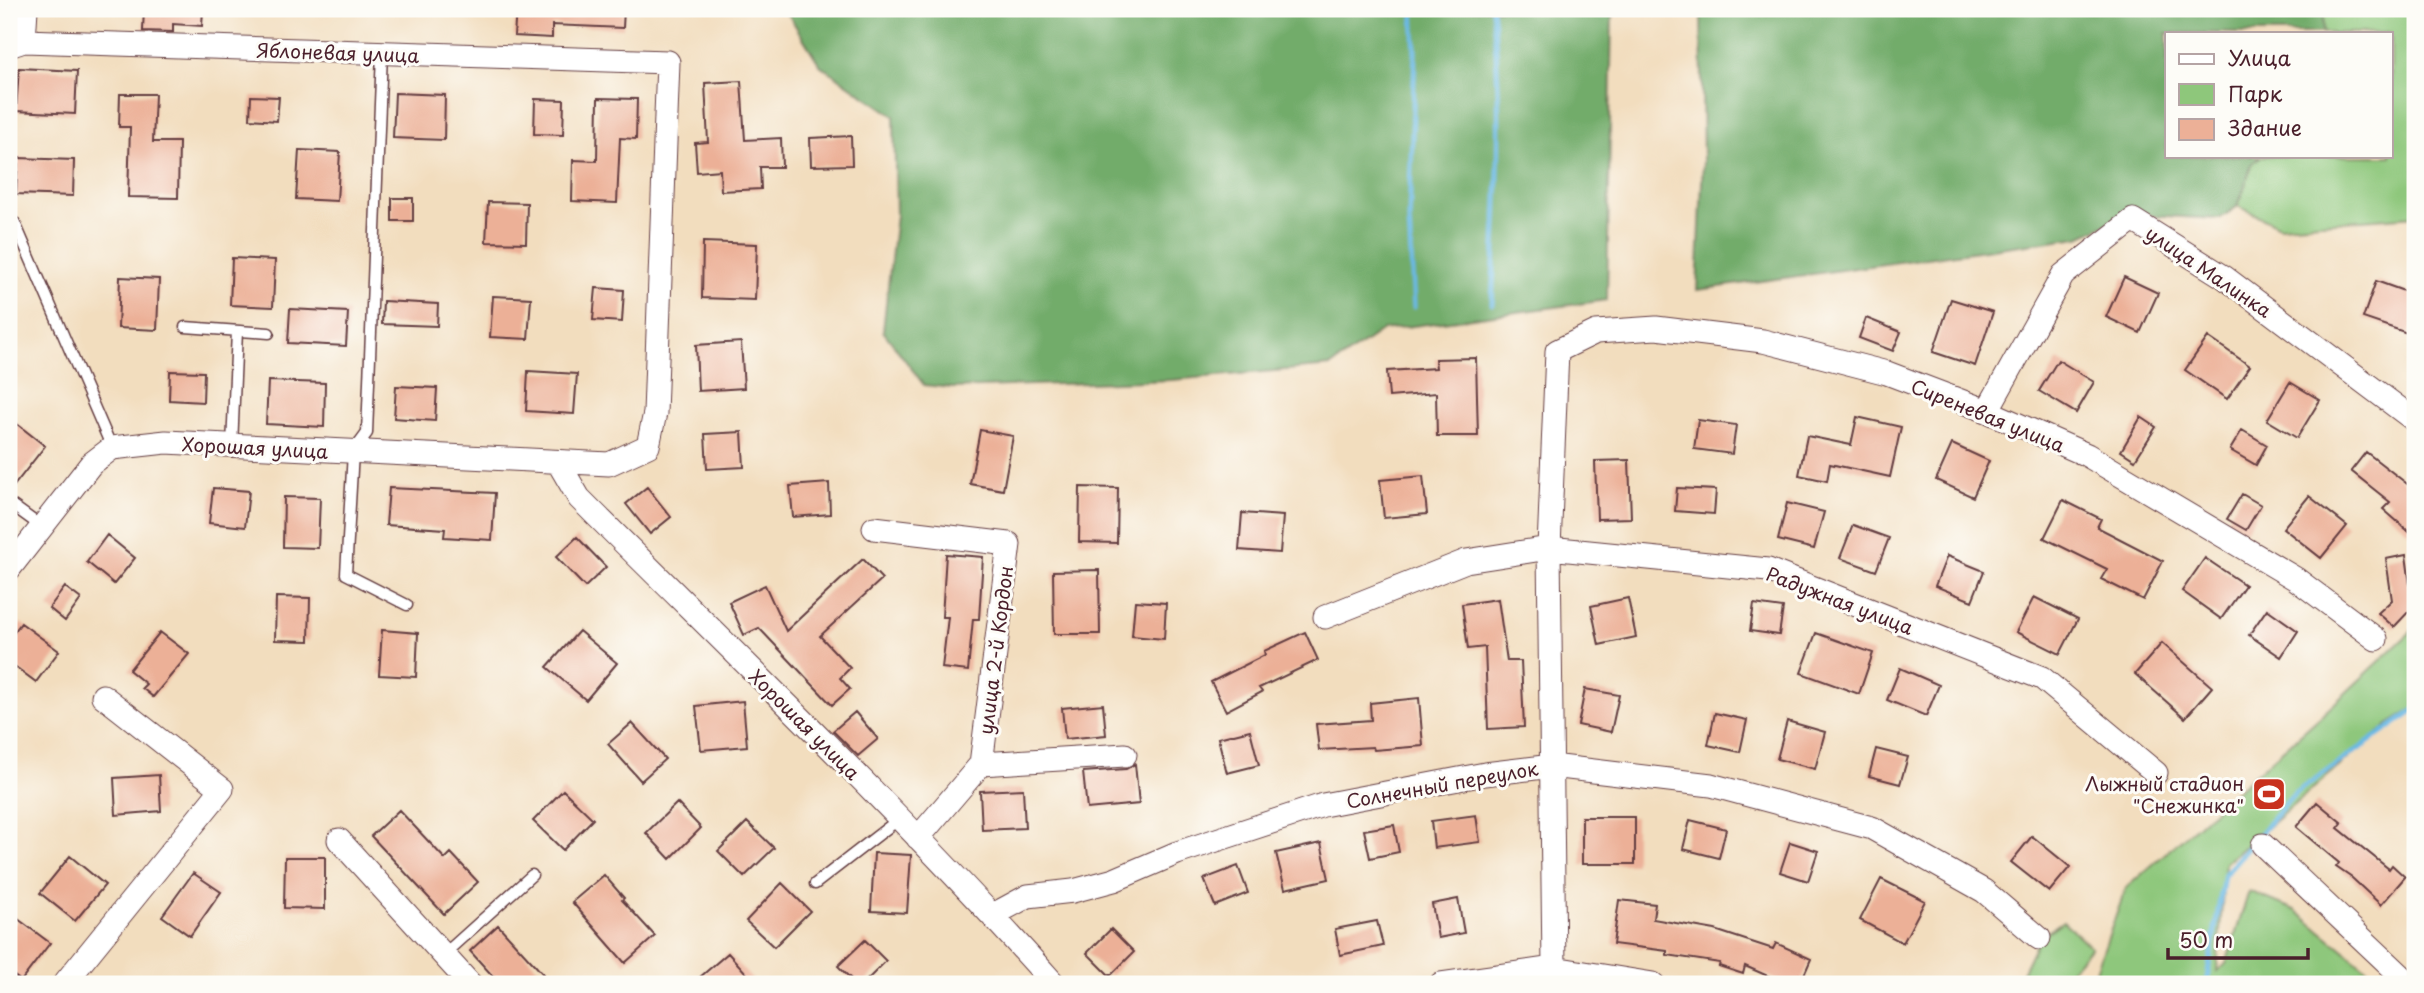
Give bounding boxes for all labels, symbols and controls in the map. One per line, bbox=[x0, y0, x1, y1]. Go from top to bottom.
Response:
legend bbox=[2165, 32, 2392, 158]
street label: Яблоневая улица bbox=[256, 35, 420, 69]
text: Улица bbox=[2228, 41, 2291, 73]
text: Парк bbox=[2228, 77, 2283, 109]
text: Здание bbox=[2228, 111, 2302, 143]
street label: улица Малинка bbox=[2140, 218, 2278, 324]
street label: Сиреневая улица bbox=[1907, 371, 2069, 459]
street label: Хорошая улица bbox=[181, 429, 329, 465]
street label: Радужная улица bbox=[1762, 559, 1918, 641]
street label: улица 2-й Кордон bbox=[971, 564, 1019, 736]
street label: Хорошая улица bbox=[743, 662, 867, 786]
street label: Солнечный переулок bbox=[1344, 753, 1541, 815]
place label: Лыжный стадион "Снежинка" bbox=[2085, 769, 2244, 819]
sports icon: Лыжный стадион "Снежинка" bbox=[2250, 775, 2288, 813]
scale bar bbox=[2168, 916, 2308, 960]
text: 50 m bbox=[2179, 923, 2233, 955]

